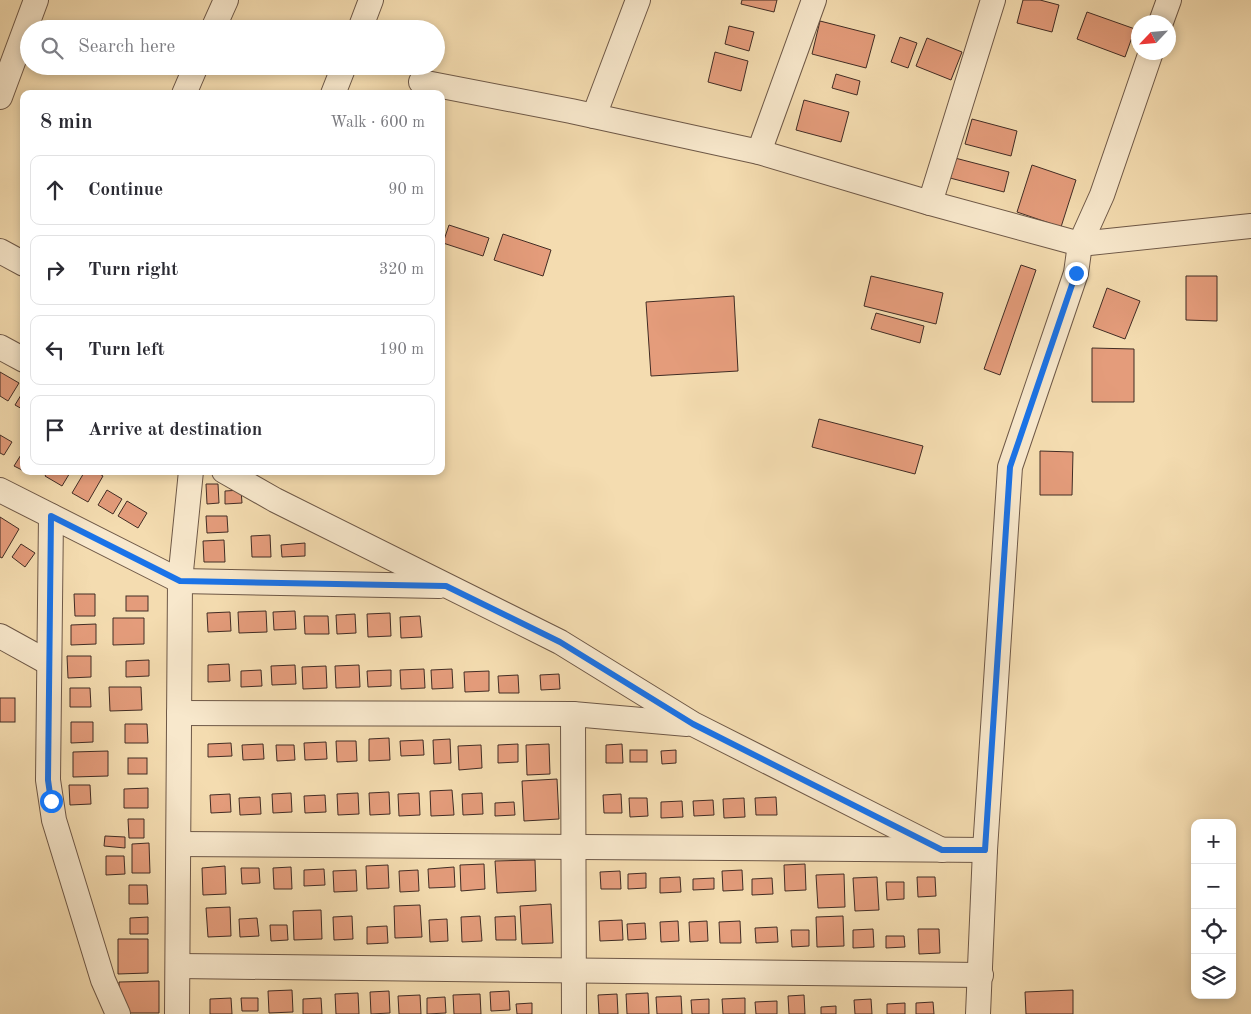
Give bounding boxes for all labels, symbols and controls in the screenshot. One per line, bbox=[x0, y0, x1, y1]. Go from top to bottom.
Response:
north arrow bbox=[1131, 15, 1176, 60]
search box bbox=[20, 20, 445, 75]
icon: search bbox=[38, 34, 66, 62]
text: Search here bbox=[78, 38, 175, 57]
text: 8 min bbox=[40, 112, 93, 133]
text: Walk · 600 m bbox=[330, 115, 425, 131]
icon: ahead bbox=[41, 176, 69, 204]
text: Continue bbox=[88, 181, 163, 200]
text: 90 m bbox=[388, 182, 424, 198]
icon: right bbox=[41, 256, 69, 284]
text: Turn right bbox=[88, 261, 178, 280]
text: 320 m bbox=[379, 262, 424, 278]
route end bbox=[1065, 262, 1088, 285]
icon: left bbox=[41, 336, 69, 364]
text: Turn left bbox=[88, 341, 165, 360]
text: 190 m bbox=[379, 342, 424, 358]
icon: arrive bbox=[41, 416, 69, 444]
text: Arrive at destination bbox=[88, 421, 262, 440]
route start bbox=[40, 790, 63, 813]
map controls bbox=[1191, 819, 1236, 999]
button: + bbox=[1191, 819, 1236, 864]
button: − bbox=[1191, 864, 1236, 909]
button: locate bbox=[1191, 909, 1236, 954]
button: layers bbox=[1191, 954, 1236, 999]

